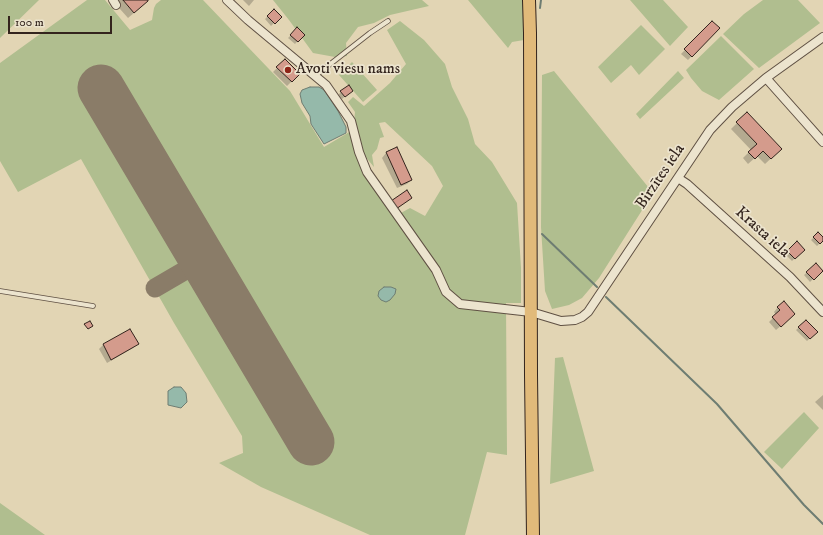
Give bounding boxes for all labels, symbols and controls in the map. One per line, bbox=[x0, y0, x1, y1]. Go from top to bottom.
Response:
scale bar bbox=[10, 8, 114, 34]
text: 100 m bbox=[15, 15, 44, 30]
place label: Avoti viesu nams bbox=[296, 60, 400, 80]
marker: Avoti viesu nams bbox=[283, 65, 293, 75]
street label: Birzītes iela bbox=[632, 141, 690, 213]
street label: Krasta iela bbox=[731, 203, 793, 263]

